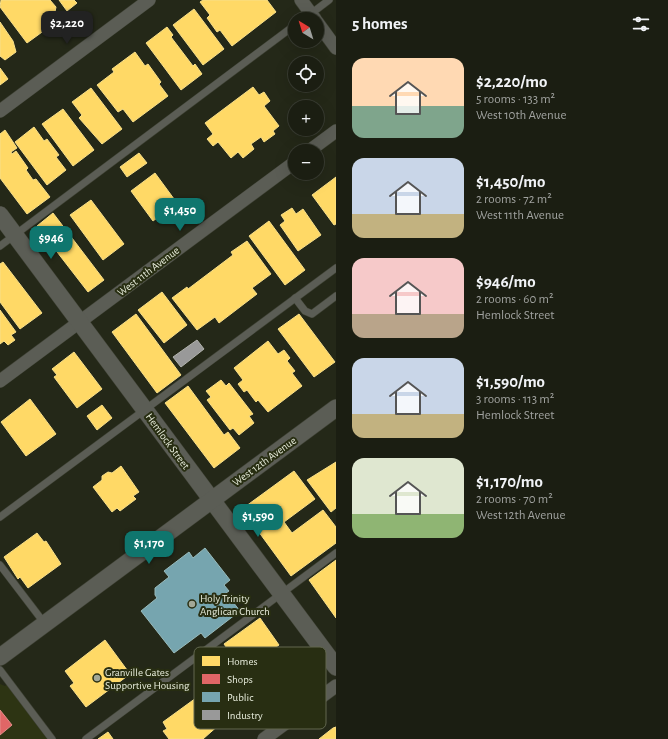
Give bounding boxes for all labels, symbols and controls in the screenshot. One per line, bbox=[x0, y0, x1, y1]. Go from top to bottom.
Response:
pin: $2,220 bbox=[34, 11, 100, 45]
north arrow bbox=[288, 12, 324, 48]
map controls bbox=[288, 12, 324, 180]
icon: filters bbox=[630, 13, 652, 35]
text: 5 homes bbox=[352, 15, 408, 32]
text: $2,220 bbox=[50, 17, 84, 30]
button: locate bbox=[288, 56, 324, 92]
text: $2,220/mo bbox=[476, 73, 547, 90]
icon: home bbox=[384, 74, 432, 122]
text: 5 rooms · 133 m² bbox=[476, 93, 555, 106]
button: + bbox=[288, 100, 324, 136]
text: West 10th Avenue bbox=[476, 109, 566, 122]
button: − bbox=[288, 144, 324, 180]
text: $1,450/mo bbox=[476, 173, 545, 190]
icon: home bbox=[384, 174, 432, 222]
text: 2 rooms · 72 m² bbox=[476, 193, 552, 206]
pin: $1,450 bbox=[147, 198, 213, 232]
text: $1,450 bbox=[164, 204, 196, 217]
text: West 11th Avenue bbox=[476, 209, 564, 222]
pin: $946 bbox=[27, 226, 75, 260]
text: $946 bbox=[39, 232, 63, 245]
street label: West 11th Avenue bbox=[115, 245, 181, 298]
text: $946/mo bbox=[476, 273, 536, 290]
icon: home bbox=[384, 274, 432, 322]
text: 2 rooms · 60 m² bbox=[476, 293, 553, 306]
text: Hemlock Street bbox=[476, 309, 554, 322]
text: $1,590/mo bbox=[476, 373, 545, 390]
icon: home bbox=[384, 374, 432, 422]
text: 3 rooms · 113 m² bbox=[476, 393, 554, 406]
text: Hemlock Street bbox=[476, 409, 554, 422]
street label: Hemlock Street bbox=[144, 411, 192, 472]
street label: West 12th Avenue bbox=[230, 435, 298, 488]
text: $1,170/mo bbox=[476, 473, 543, 490]
icon: home bbox=[384, 474, 432, 522]
text: 2 rooms · 70 m² bbox=[476, 493, 553, 506]
pin: $1,590 bbox=[225, 504, 291, 538]
text: West 12th Avenue bbox=[476, 509, 565, 522]
text: $1,590 bbox=[242, 510, 274, 523]
pin: $1,170 bbox=[116, 531, 182, 565]
text: $1,170 bbox=[134, 537, 164, 550]
place label: Holy Trinity Anglican Church bbox=[200, 593, 270, 617]
marker: Holy Trinity Anglican Church bbox=[187, 599, 197, 609]
legend bbox=[194, 647, 326, 729]
text: Homes bbox=[227, 656, 258, 667]
place label: Granville Gates Supportive Housing bbox=[105, 667, 190, 691]
marker: Granville Gates Supportive Housing bbox=[92, 673, 102, 683]
text: Shops bbox=[227, 674, 253, 685]
text: Public bbox=[227, 692, 254, 703]
text: Industry bbox=[227, 710, 263, 721]

